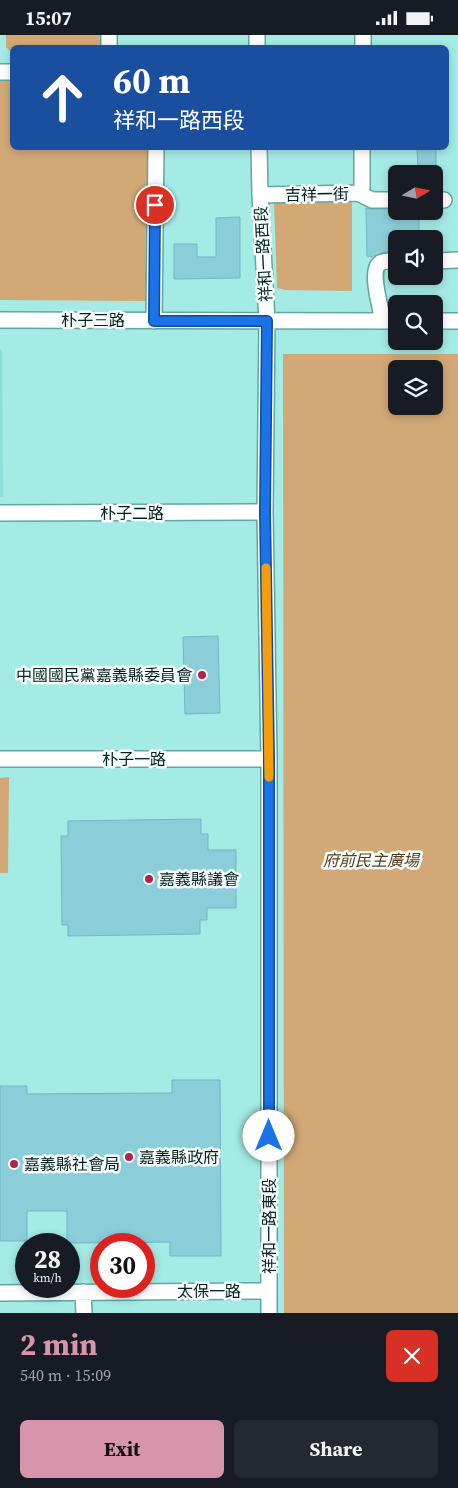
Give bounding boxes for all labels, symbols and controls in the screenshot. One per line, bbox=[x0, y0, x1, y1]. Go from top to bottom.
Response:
text: 15:07 bbox=[25, 5, 72, 31]
text: 60 m bbox=[113, 57, 190, 105]
icon: ahead bbox=[30, 65, 95, 130]
text: 祥和一路西段 bbox=[113, 105, 245, 135]
north arrow bbox=[388, 165, 442, 220]
map controls bbox=[388, 165, 443, 415]
street label: 吉祥一街 bbox=[285, 182, 349, 206]
pin bbox=[134, 184, 176, 226]
icon: arrive bbox=[141, 191, 169, 219]
street label: 祥和一路西段 bbox=[250, 205, 276, 303]
button: sound bbox=[388, 230, 443, 285]
button: search bbox=[388, 295, 443, 350]
street label: 朴子三路 bbox=[61, 309, 125, 331]
button: layers bbox=[388, 360, 443, 415]
street label: 朴子二路 bbox=[100, 502, 164, 524]
place label: 中國國民黨嘉義縣委員會 bbox=[16, 664, 192, 686]
marker: 中國國民黨嘉義縣委員會 bbox=[196, 669, 208, 681]
street label: 朴子一路 bbox=[102, 748, 166, 770]
park label: 府前民主廣場 bbox=[323, 849, 421, 871]
place label: 嘉義縣議會 bbox=[159, 868, 239, 890]
marker: 嘉義縣議會 bbox=[143, 873, 155, 885]
position arrow bbox=[242, 1109, 294, 1161]
place label: 嘉義縣政府 bbox=[139, 1146, 219, 1168]
marker: 嘉義縣政府 bbox=[123, 1151, 135, 1163]
place label: 嘉義縣社會局 bbox=[24, 1153, 120, 1175]
marker: 嘉義縣社會局 bbox=[8, 1158, 20, 1170]
street label: 祥和一路東段 bbox=[258, 1178, 280, 1274]
speed limit sign: 30 bbox=[90, 1233, 155, 1298]
text: 28 bbox=[34, 1242, 61, 1276]
text: km/h bbox=[33, 1270, 62, 1286]
street label: 太保一路 bbox=[177, 1280, 241, 1302]
text: 2 min bbox=[20, 1324, 98, 1365]
button: close bbox=[386, 1330, 438, 1382]
text: 540 m · 15:09 bbox=[20, 1364, 111, 1386]
button: Exit bbox=[20, 1420, 224, 1478]
button: Share bbox=[234, 1420, 438, 1478]

